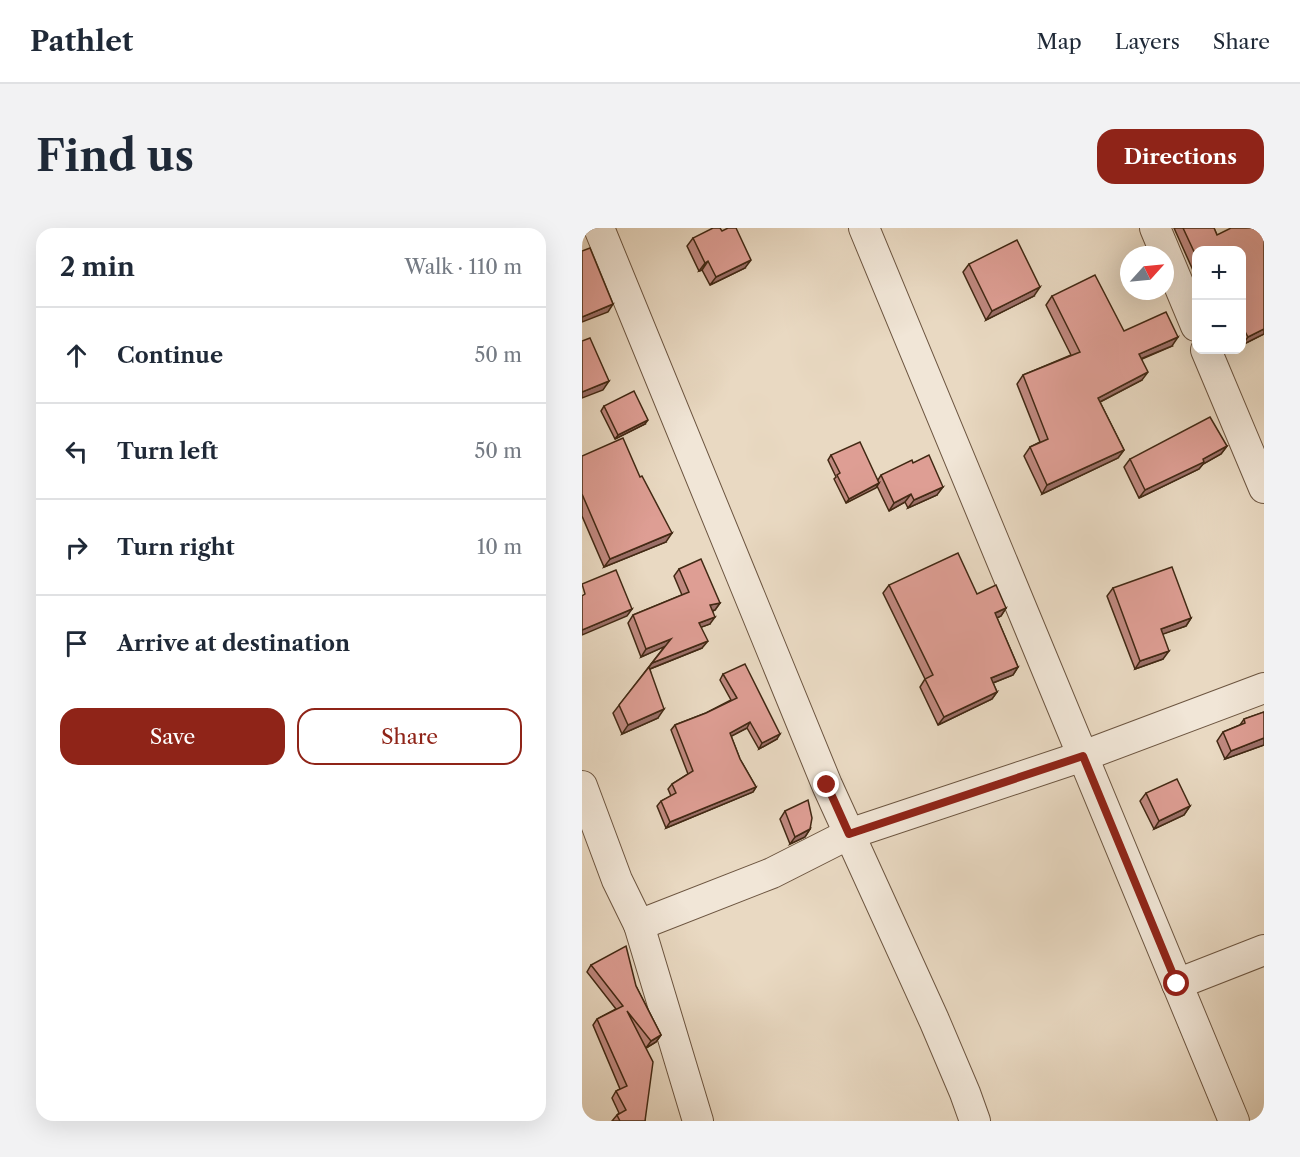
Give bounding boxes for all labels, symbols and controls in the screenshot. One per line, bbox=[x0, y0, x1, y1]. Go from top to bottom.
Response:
text: Pathlet bbox=[30, 24, 133, 58]
text: Map bbox=[1037, 29, 1082, 54]
text: Layers bbox=[1115, 29, 1180, 54]
text: Share bbox=[1213, 29, 1270, 54]
button: Directions bbox=[1097, 129, 1264, 184]
text: Find us bbox=[36, 130, 194, 182]
north arrow bbox=[1120, 246, 1174, 300]
map controls bbox=[1192, 246, 1246, 354]
button: + bbox=[1192, 246, 1246, 300]
text: 2 min bbox=[60, 251, 135, 283]
text: Walk · 110 m bbox=[405, 255, 522, 279]
button: − bbox=[1192, 300, 1246, 354]
icon: ahead bbox=[60, 339, 93, 372]
text: Continue bbox=[117, 342, 223, 369]
text: 50 m bbox=[475, 343, 522, 367]
icon: left bbox=[60, 435, 93, 468]
text: Turn left bbox=[117, 438, 218, 465]
text: 50 m bbox=[475, 439, 522, 463]
icon: right bbox=[60, 531, 93, 564]
text: Turn right bbox=[117, 534, 235, 561]
text: 10 m bbox=[477, 535, 522, 559]
icon: arrive bbox=[60, 627, 93, 660]
text: Arrive at destination bbox=[117, 630, 350, 657]
button: Save bbox=[60, 708, 285, 765]
button: Share bbox=[297, 708, 522, 765]
route end bbox=[813, 771, 839, 797]
route start bbox=[1163, 970, 1189, 996]

